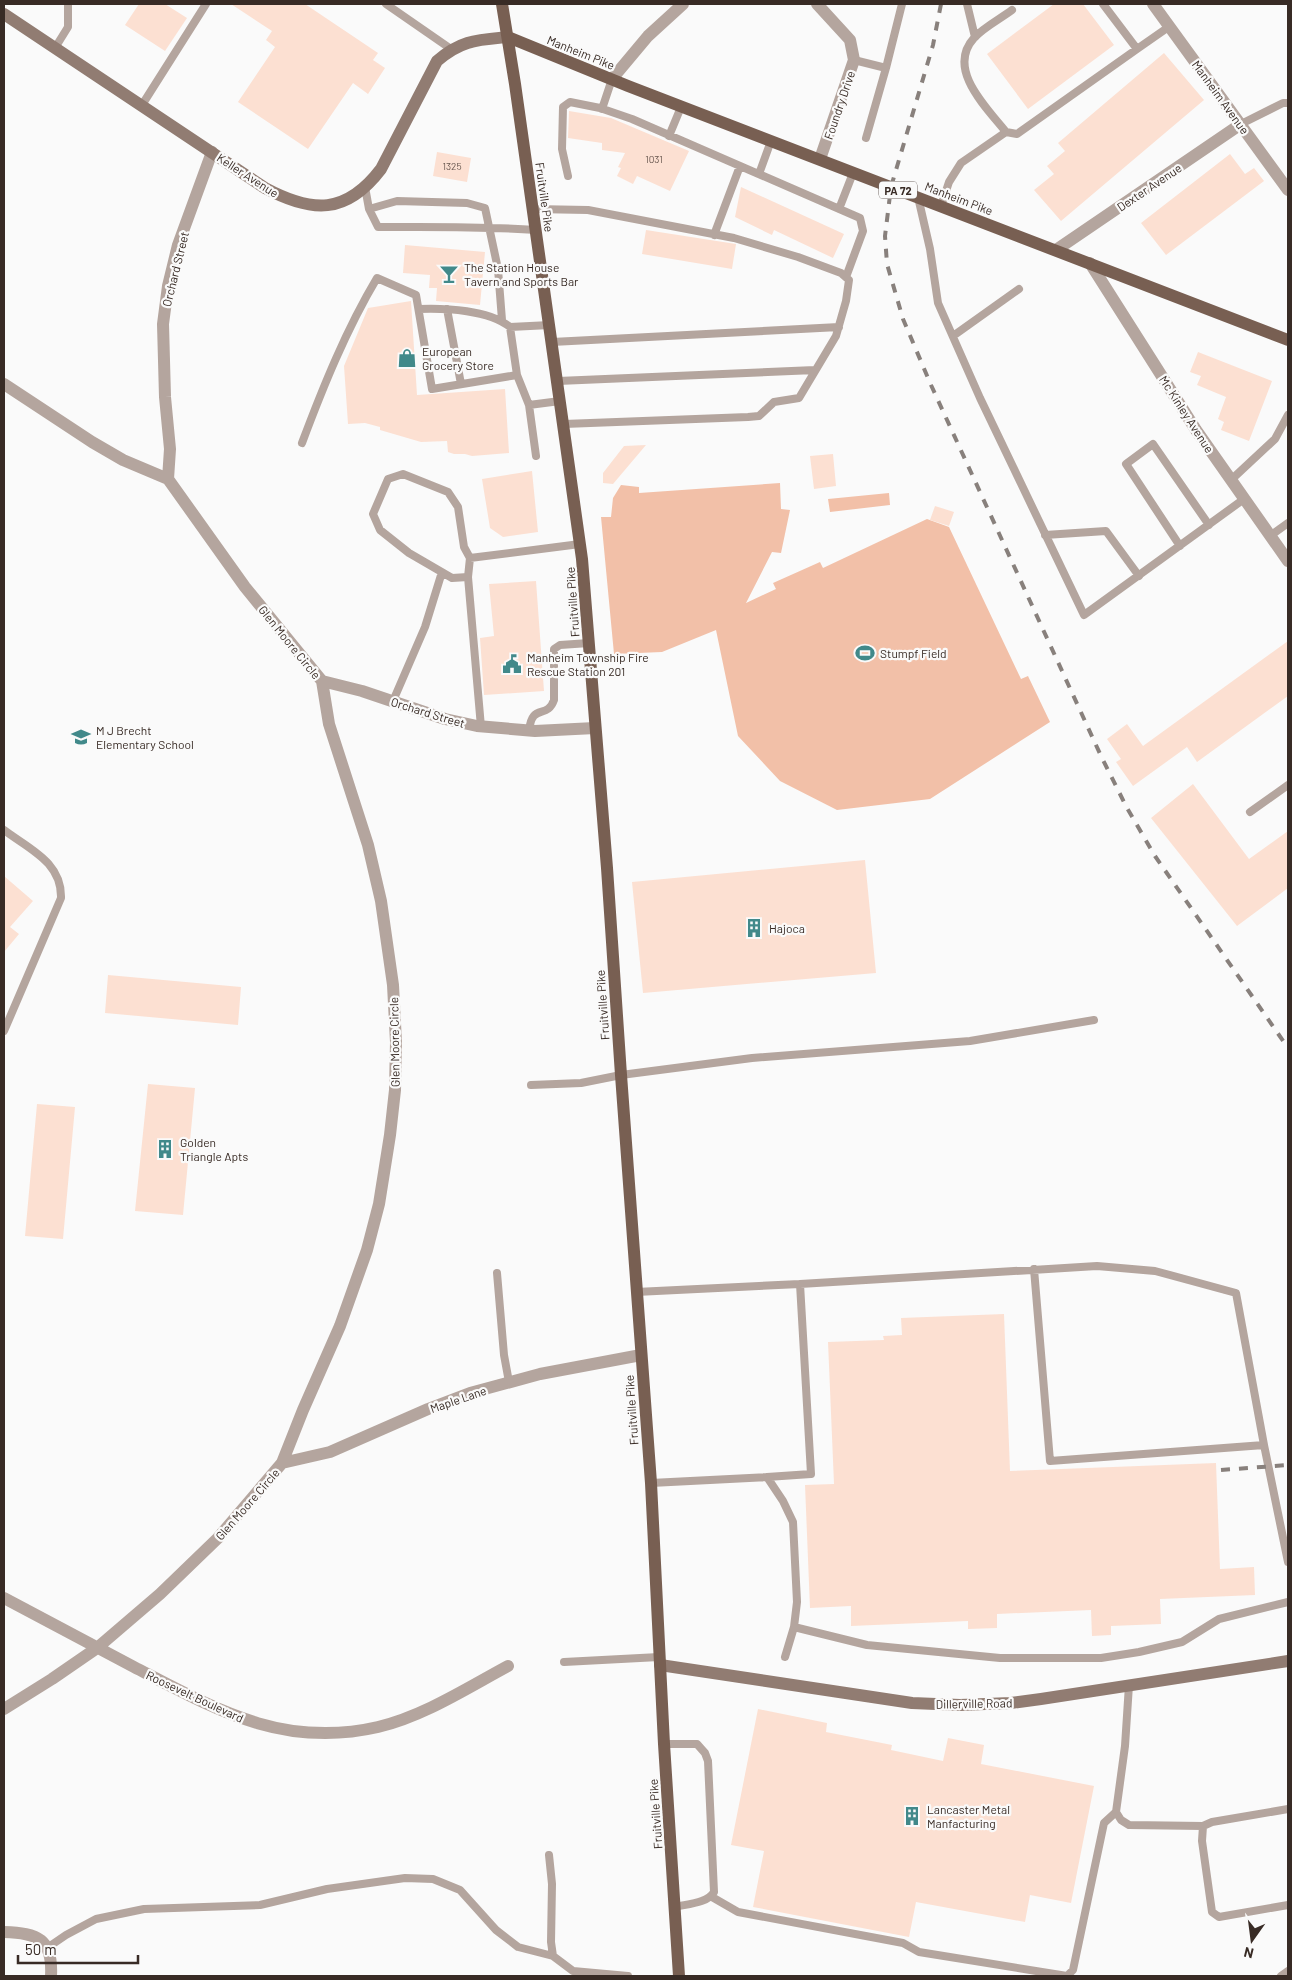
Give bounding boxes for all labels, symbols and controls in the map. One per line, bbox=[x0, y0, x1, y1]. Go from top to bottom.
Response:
street label: Manheim Pike bbox=[545, 32, 617, 72]
street label: Manheim Avenue bbox=[1190, 58, 1252, 136]
street label: Foundry Drive bbox=[821, 69, 857, 141]
street label: Keller Avenue bbox=[215, 150, 281, 200]
house number: 1031 bbox=[645, 153, 663, 165]
house number: 1325 bbox=[442, 160, 462, 172]
street label: Dexter Avenue bbox=[1114, 160, 1184, 214]
street label: Fruitville Pike bbox=[533, 161, 557, 233]
street label: Manheim Pike bbox=[923, 179, 995, 217]
road number: PA 72 bbox=[879, 182, 917, 198]
street label: Orchard Street bbox=[159, 230, 191, 308]
place label: The Station House Tavern and Sports Bar bbox=[464, 260, 579, 288]
bar icon: The Station House Tavern and Sports Bar bbox=[438, 263, 460, 285]
place label: European Grocery Store bbox=[422, 344, 494, 372]
shop icon: European Grocery Store bbox=[396, 347, 418, 369]
street label: Mc Kinley Avenue bbox=[1157, 373, 1217, 455]
street label: Fruitville Pike bbox=[563, 566, 581, 638]
street label: Glen Moore Circle bbox=[256, 603, 324, 681]
sports icon: Stumpf Field bbox=[854, 642, 876, 664]
place label: Stumpf Field bbox=[880, 646, 947, 660]
place label: Manheim Township Fire Rescue Station 201 bbox=[527, 650, 649, 678]
public building icon: Manheim Township Fire Rescue Station 201 bbox=[501, 653, 523, 675]
street label: Orchard Street bbox=[389, 694, 467, 730]
place label: M J Brecht Elementary School bbox=[96, 723, 194, 751]
school or university icon: M J Brecht Elementary School bbox=[70, 726, 92, 748]
building icon: Hajoca bbox=[743, 917, 765, 939]
place label: Hajoca bbox=[769, 921, 805, 935]
street label: Fruitville Pike bbox=[593, 969, 611, 1041]
street label: Glen Moore Circle bbox=[386, 997, 402, 1087]
place label: Golden Triangle Apts bbox=[180, 1135, 248, 1163]
building icon: Golden Triangle Apts bbox=[154, 1138, 176, 1160]
street label: Fruitville Pike bbox=[622, 1374, 640, 1446]
street label: Maple Lane bbox=[428, 1383, 488, 1415]
street label: Glen Moore Circle bbox=[212, 1465, 282, 1543]
street label: Roosevelt Boulevard bbox=[144, 1667, 246, 1725]
street label: Dillerville Road bbox=[936, 1695, 1012, 1711]
street label: Fruitville Pike bbox=[646, 1778, 664, 1850]
place label: Lancaster Metal Manfacturing bbox=[927, 1802, 1010, 1830]
building icon: Lancaster Metal Manfacturing bbox=[901, 1805, 923, 1827]
north arrow bbox=[1227, 1915, 1277, 1965]
scale bar bbox=[18, 1932, 138, 1964]
text: 50 m bbox=[25, 1940, 57, 1958]
text: N bbox=[1242, 1944, 1255, 1962]

